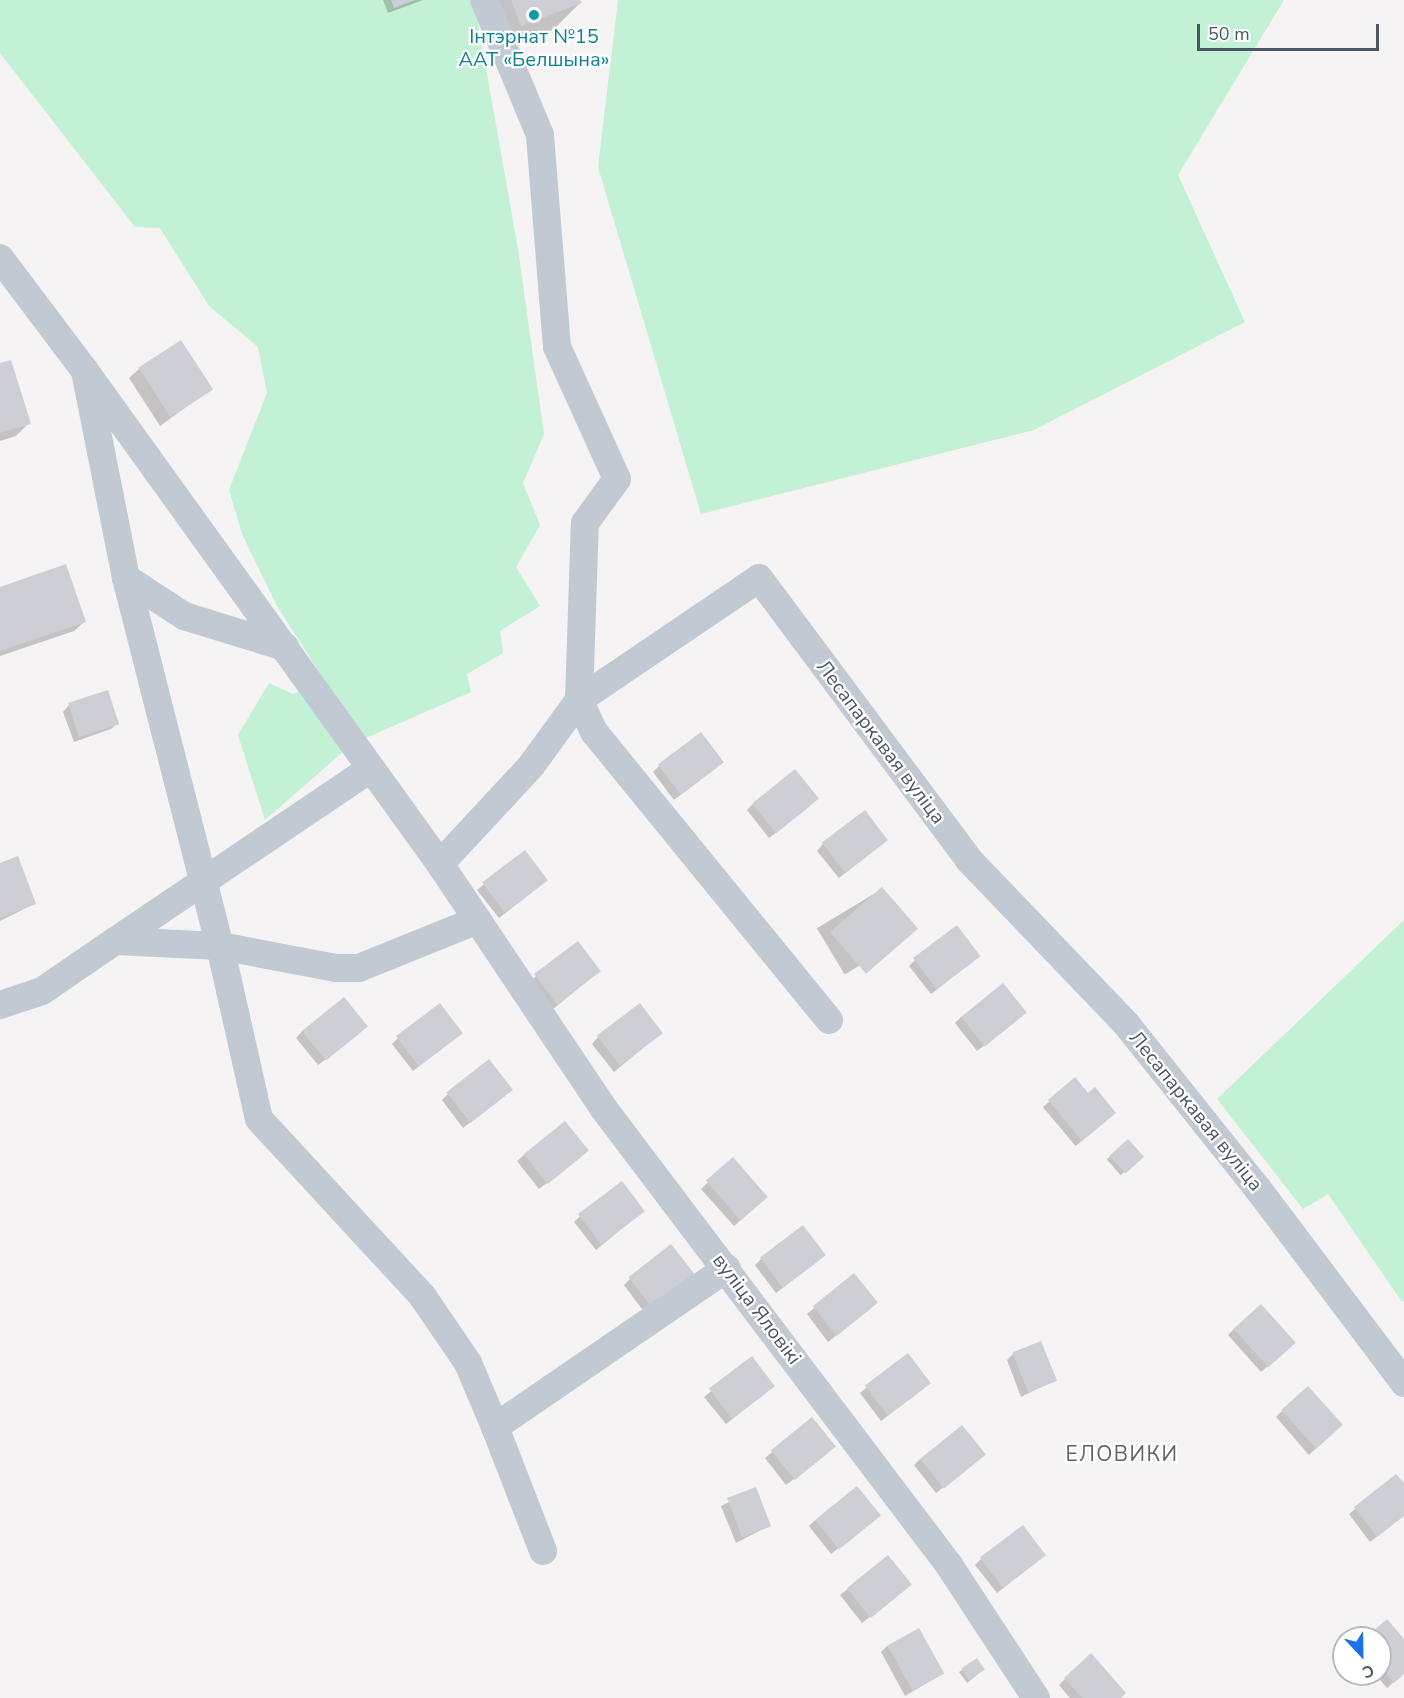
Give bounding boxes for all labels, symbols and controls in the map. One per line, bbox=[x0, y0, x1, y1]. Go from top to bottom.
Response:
marker: Інтэрнат №15 ААТ «Белшына» bbox=[527, 8, 541, 22]
scale bar bbox=[1200, 12, 1382, 50]
text: 50 m bbox=[1208, 22, 1250, 46]
place label: Інтэрнат №15 ААТ «Белшына» bbox=[459, 24, 609, 71]
street label: Лесапаркавая вуліца bbox=[812, 655, 950, 829]
street label: Лесапаркавая вуліца bbox=[1124, 1026, 1268, 1196]
street label: вуліца Яловікі bbox=[708, 1249, 806, 1369]
district label: ЕЛОВИКИ bbox=[1065, 1441, 1179, 1467]
north arrow bbox=[1332, 1626, 1392, 1686]
text: С bbox=[1359, 1659, 1377, 1683]

